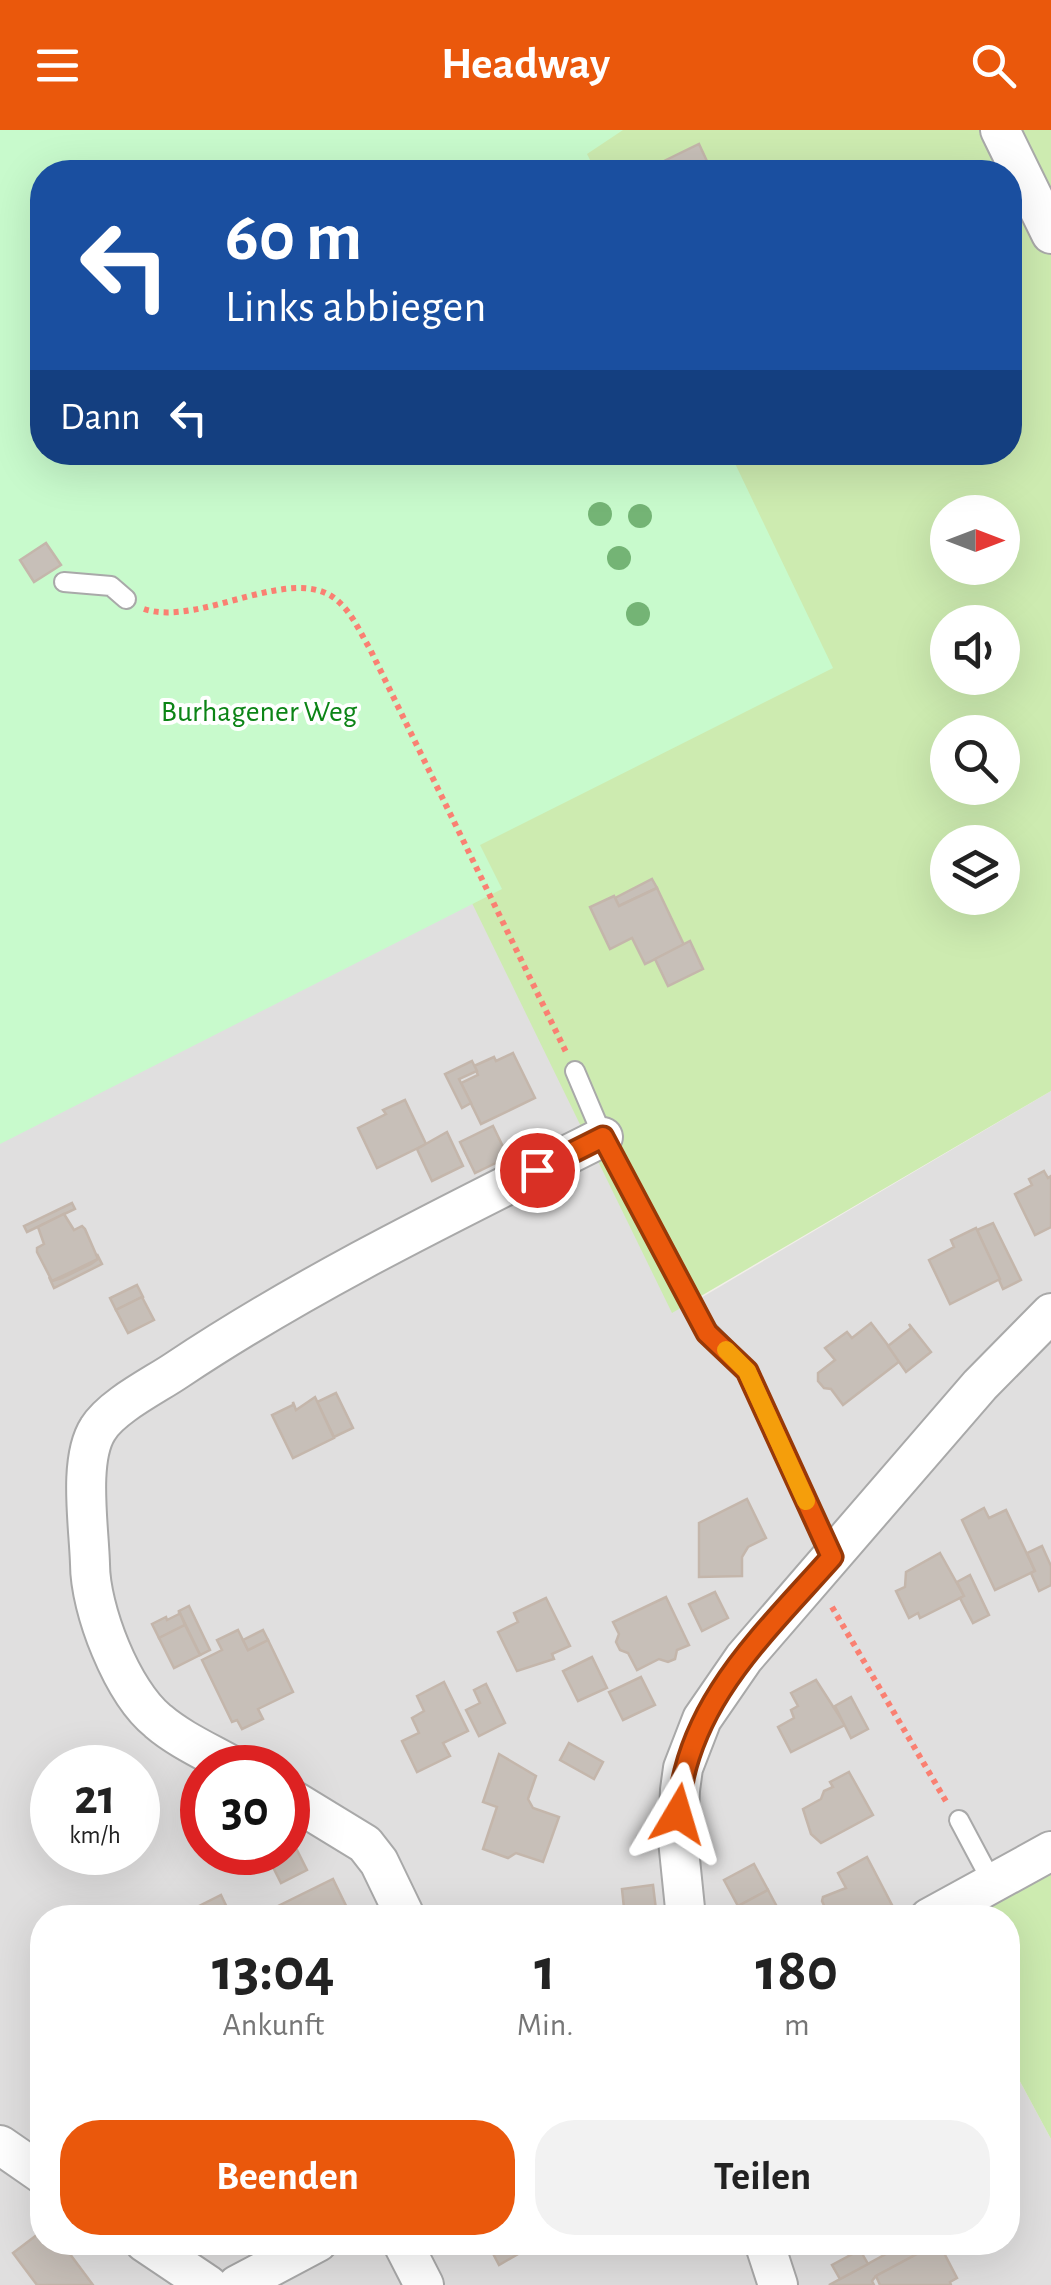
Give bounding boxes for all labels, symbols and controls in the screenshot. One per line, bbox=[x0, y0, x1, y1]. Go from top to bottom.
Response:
icon: menu bbox=[30, 38, 85, 93]
icon: search bbox=[966, 38, 1021, 93]
text: Headway bbox=[441, 42, 610, 87]
icon: left bbox=[60, 200, 190, 330]
text: 60 m bbox=[225, 203, 362, 273]
text: Links abbiegen bbox=[225, 285, 487, 330]
icon: left bbox=[161, 390, 216, 445]
text: Dann bbox=[60, 399, 141, 437]
north arrow bbox=[930, 495, 1020, 585]
map controls bbox=[930, 495, 1020, 915]
button: sound bbox=[930, 605, 1020, 695]
park label: Burhagener Weg bbox=[161, 697, 358, 727]
button: search bbox=[930, 715, 1020, 805]
button: layers bbox=[930, 825, 1020, 915]
pin bbox=[495, 1128, 580, 1213]
icon: arrive bbox=[510, 1143, 565, 1198]
speed limit sign: 30 bbox=[180, 1745, 310, 1875]
position arrow bbox=[626, 1762, 730, 1866]
text: 21 bbox=[74, 1773, 116, 1823]
text: km/h bbox=[69, 1823, 121, 1848]
text: 13:04 bbox=[212, 1941, 335, 2001]
text: 1 bbox=[534, 1941, 556, 2001]
text: 180 bbox=[756, 1941, 838, 2001]
text: Ankunft bbox=[223, 2009, 324, 2041]
text: Min. bbox=[517, 2009, 574, 2041]
text: m bbox=[784, 2009, 810, 2041]
button: Beenden bbox=[60, 2120, 515, 2235]
button: Teilen bbox=[535, 2120, 990, 2235]

